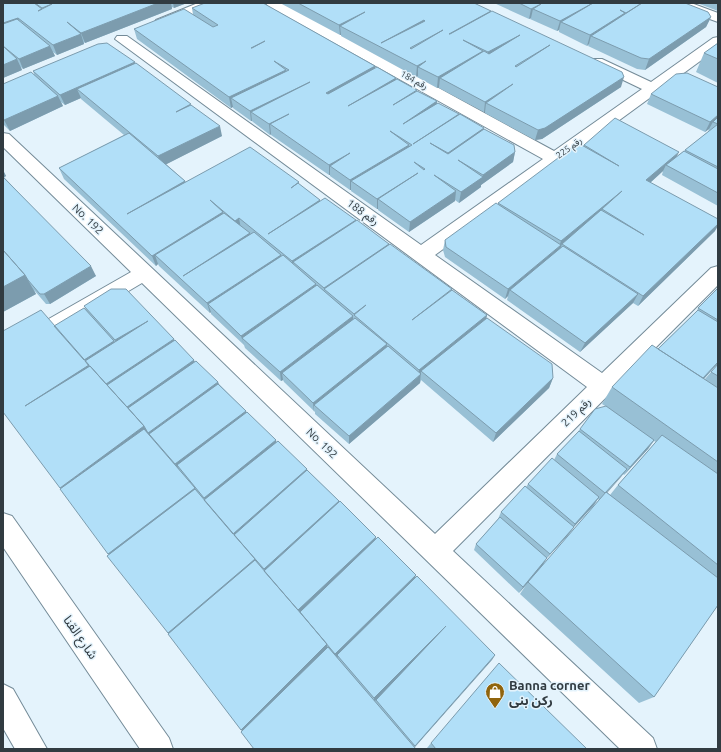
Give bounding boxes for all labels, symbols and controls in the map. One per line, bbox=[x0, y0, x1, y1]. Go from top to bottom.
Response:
street label: رقم 184 bbox=[398, 68, 429, 93]
street label: رقم 225 bbox=[554, 135, 585, 162]
street label: رقم 188 bbox=[343, 197, 381, 230]
street label: No. 192 bbox=[70, 201, 106, 237]
street label: رقم 219 bbox=[559, 395, 595, 431]
street label: No. 192 bbox=[304, 425, 340, 461]
street label: شارع القنا bbox=[58, 613, 101, 664]
place label: Banna corner ركن بنى bbox=[509, 678, 590, 708]
shop icon: Banna corner ركن بنى bbox=[484, 681, 506, 709]

